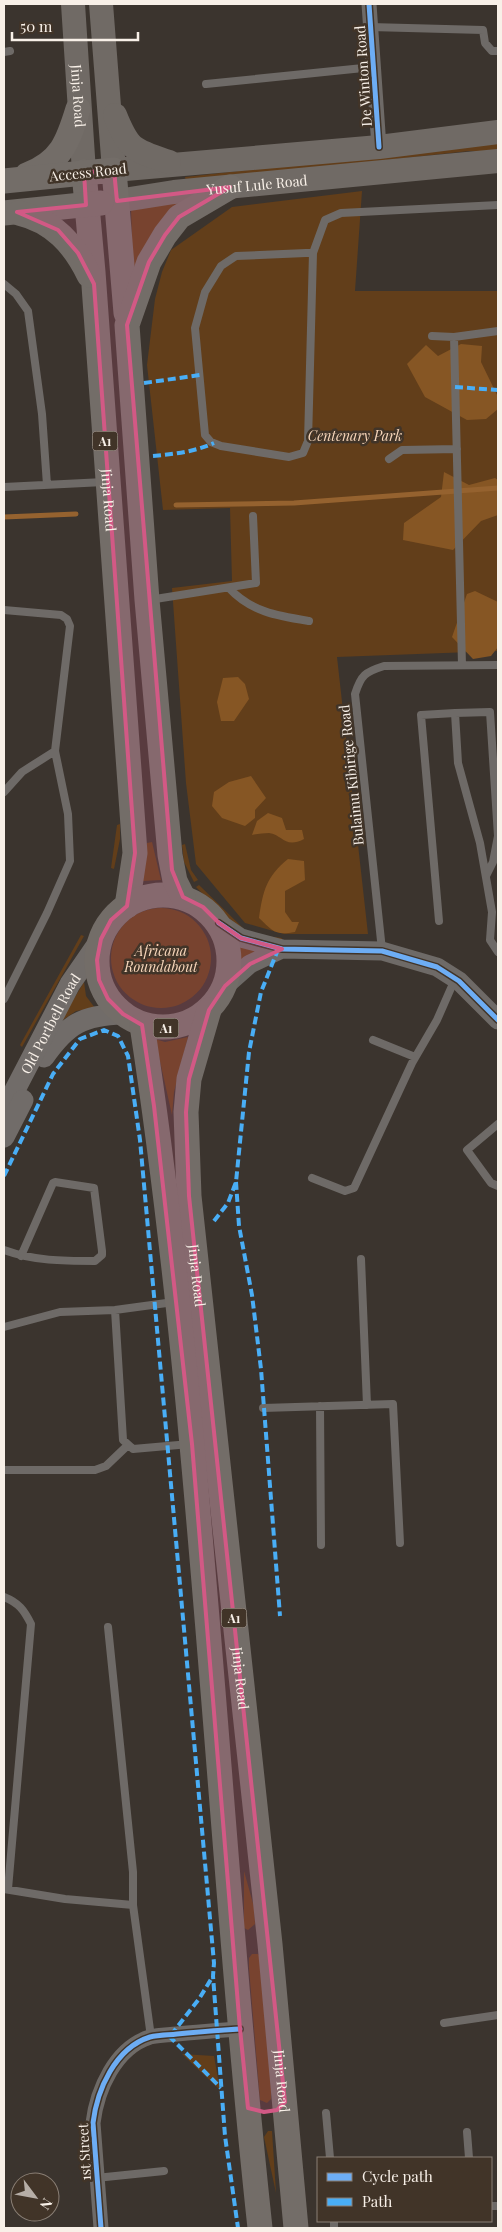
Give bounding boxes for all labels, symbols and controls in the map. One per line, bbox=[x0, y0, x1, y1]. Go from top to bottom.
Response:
scale bar bbox=[12, 10, 139, 42]
text: 50 m bbox=[20, 16, 53, 36]
street label: De Winton Road bbox=[350, 25, 376, 127]
street label: Jinja Road bbox=[67, 63, 91, 128]
street label: Access Road bbox=[48, 159, 127, 186]
street label: Yusuf Lule Road bbox=[205, 170, 308, 198]
park label: Centenary Park bbox=[308, 426, 402, 445]
road number: A1 bbox=[92, 432, 118, 451]
street label: Jinja Road bbox=[98, 467, 121, 532]
street label: Bulaimu Kibirige Road bbox=[334, 704, 368, 846]
park label: Africana Roundabout bbox=[123, 941, 199, 976]
street label: Old Portbell Road bbox=[16, 969, 84, 1077]
road number: A1 bbox=[154, 1018, 178, 1038]
street label: Jinja Road bbox=[185, 1242, 210, 1308]
road number: A1 bbox=[222, 1609, 246, 1628]
street label: Jinja Road bbox=[228, 1645, 254, 1710]
street label: Jinja Road bbox=[270, 2048, 295, 2113]
street label: 1st Street bbox=[73, 2122, 95, 2181]
legend bbox=[317, 2157, 492, 2222]
text: Cycle path bbox=[362, 2166, 433, 2186]
north arrow bbox=[10, 2172, 60, 2222]
text: Path bbox=[362, 2191, 392, 2211]
text: N bbox=[36, 2195, 57, 2213]

